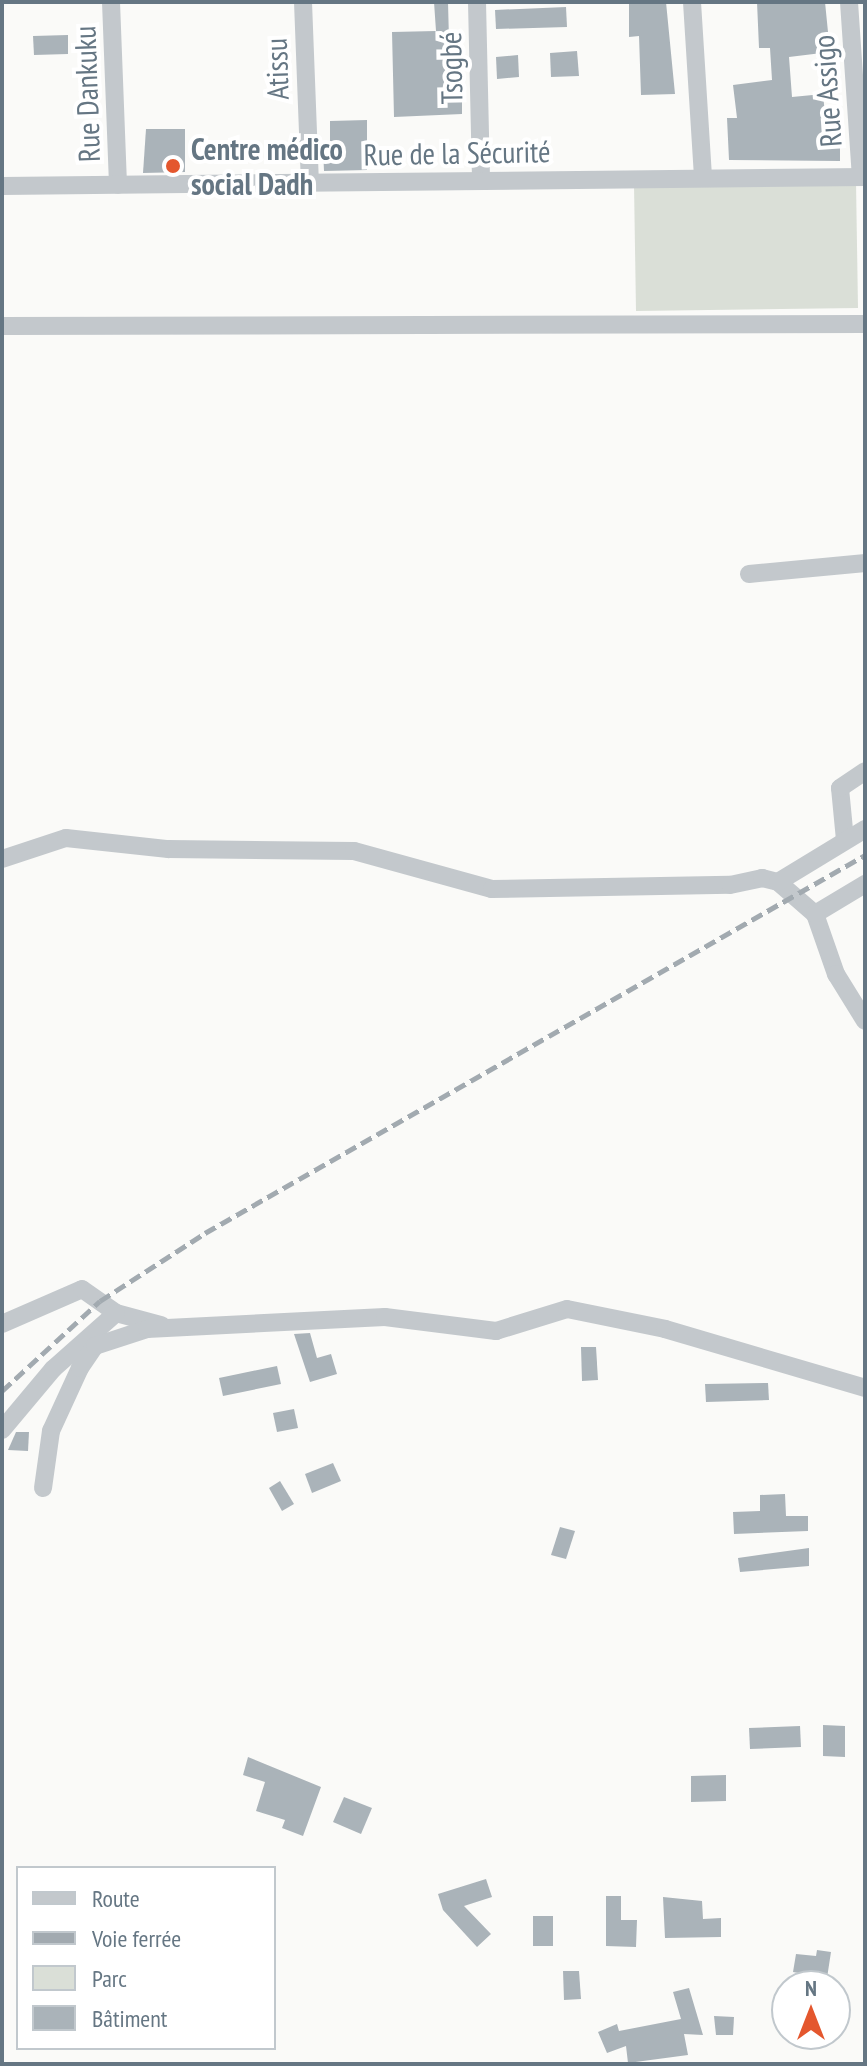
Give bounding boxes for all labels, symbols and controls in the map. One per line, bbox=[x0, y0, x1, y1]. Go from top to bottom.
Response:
street label: Rue Dankuku bbox=[67, 25, 107, 163]
street label: Tsogbé bbox=[432, 32, 470, 104]
street label: Rue Assigo bbox=[805, 33, 849, 149]
street label: Atissu bbox=[258, 37, 296, 101]
place label: Centre médico social Dadh bbox=[191, 131, 343, 202]
street label: Rue de la Sécurité bbox=[363, 133, 551, 173]
marker: Centre médico social Dadh bbox=[162, 155, 184, 177]
legend bbox=[16, 1866, 276, 2050]
text: Route bbox=[92, 1883, 140, 1914]
text: Voie ferrée bbox=[92, 1923, 181, 1954]
text: Parc bbox=[92, 1963, 127, 1994]
north arrow bbox=[771, 1970, 851, 2050]
text: N bbox=[805, 1974, 817, 2002]
text: Bâtiment bbox=[92, 2003, 167, 2034]

